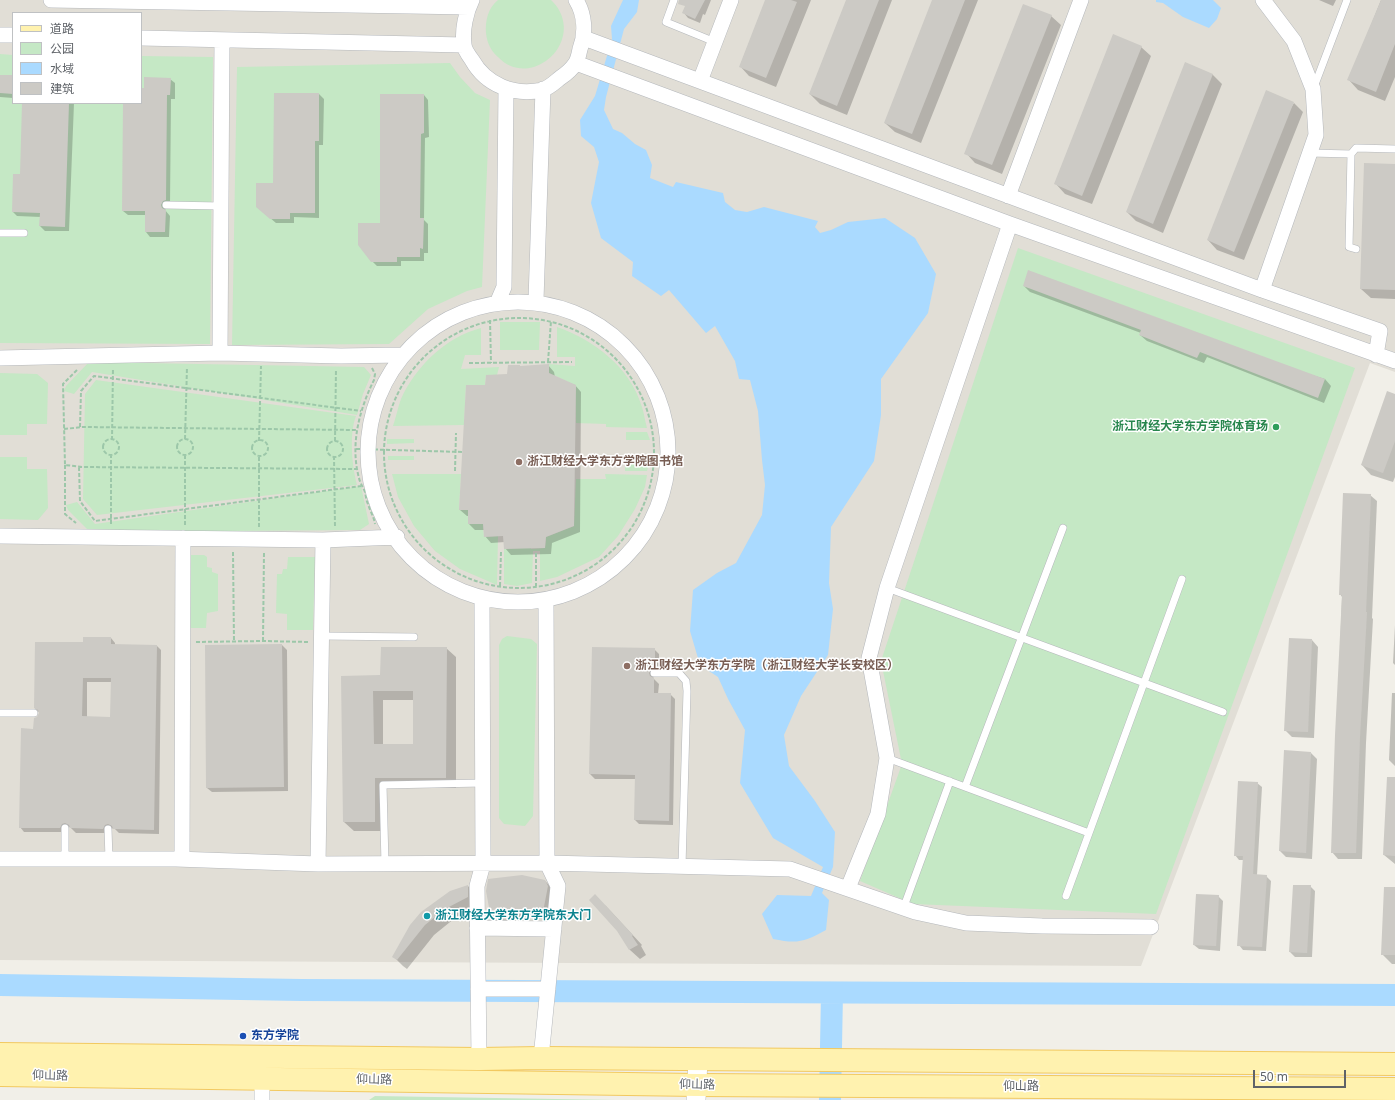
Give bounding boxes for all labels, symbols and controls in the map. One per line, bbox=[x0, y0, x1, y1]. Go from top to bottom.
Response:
legend bbox=[12, 12, 142, 104]
text: 道路 bbox=[50, 20, 74, 37]
text: 公园 bbox=[50, 40, 74, 57]
text: 水域 bbox=[50, 60, 74, 77]
text: 建筑 bbox=[50, 80, 74, 97]
place label: 浙江财经大学东方学院体育场 bbox=[1112, 420, 1268, 434]
marker: 浙江财经大学东方学院体育场 bbox=[1271, 422, 1281, 432]
place label: 浙江财经大学东方学院图书馆 bbox=[527, 455, 683, 469]
marker: 浙江财经大学东方学院图书馆 bbox=[514, 457, 524, 467]
place label: 浙江财经大学东方学院（浙江财经大学长安校区） bbox=[635, 659, 899, 673]
marker: 浙江财经大学东方学院（浙江财经大学长安校区） bbox=[622, 661, 632, 671]
place label: 浙江财经大学东方学院东大门 bbox=[435, 909, 591, 923]
marker: 浙江财经大学东方学院东大门 bbox=[422, 911, 432, 921]
place label: 东方学院 bbox=[251, 1029, 299, 1043]
marker: 东方学院 bbox=[238, 1031, 248, 1041]
scale bar bbox=[1255, 1062, 1348, 1088]
street label: 仰山路 bbox=[32, 1068, 68, 1084]
text: 50 m bbox=[1260, 1068, 1288, 1085]
street label: 仰山路 bbox=[356, 1072, 392, 1088]
street label: 仰山路 bbox=[679, 1077, 715, 1093]
street label: 仰山路 bbox=[1003, 1080, 1039, 1094]

